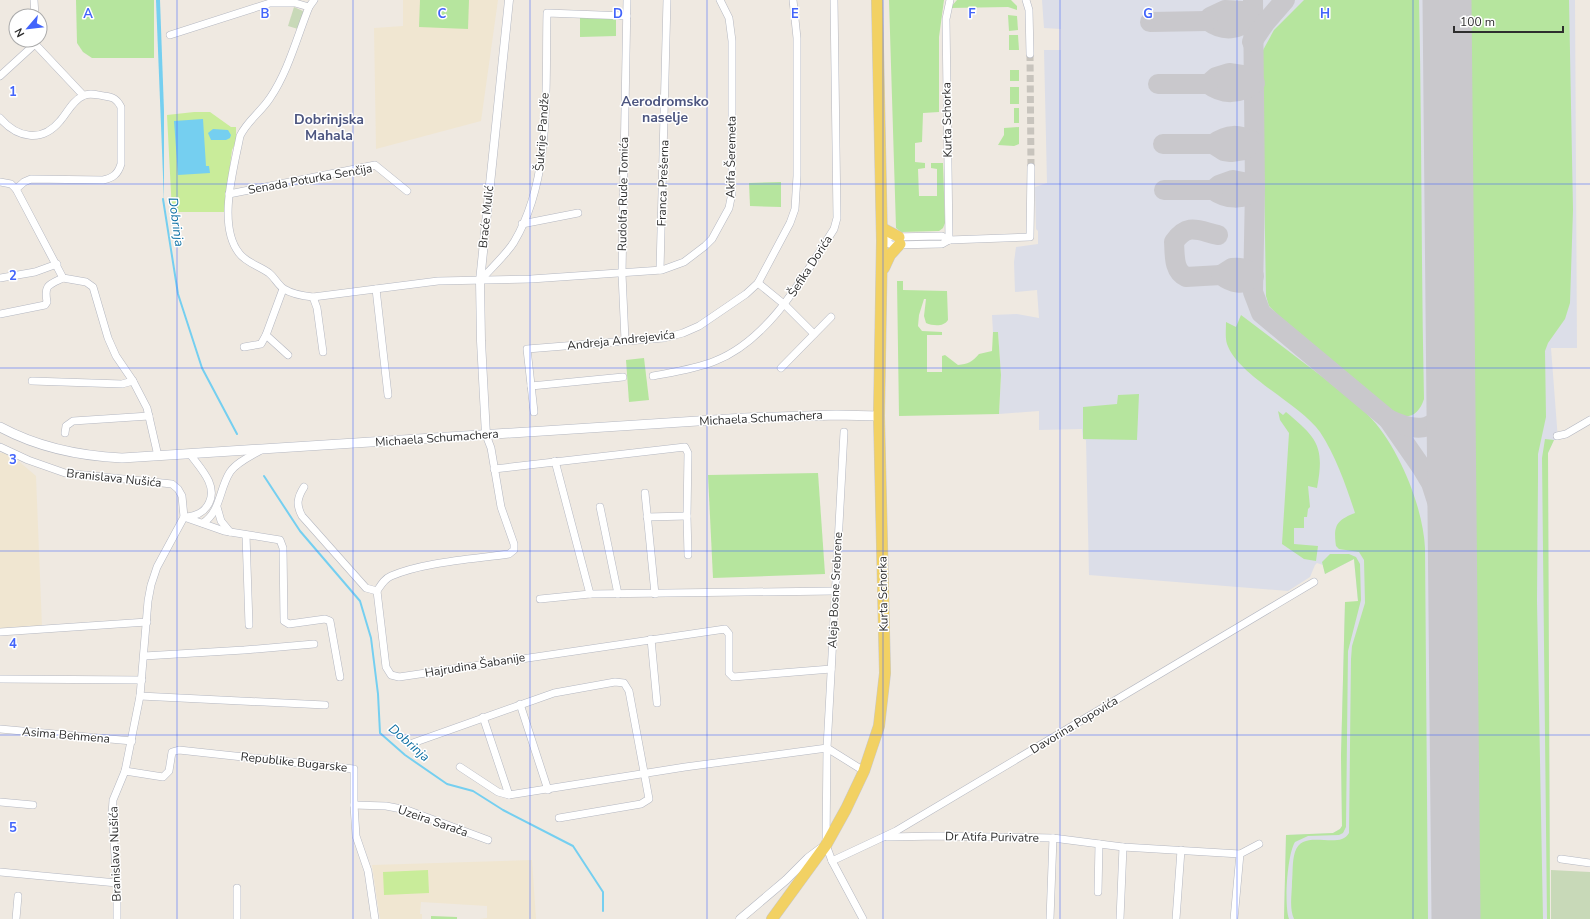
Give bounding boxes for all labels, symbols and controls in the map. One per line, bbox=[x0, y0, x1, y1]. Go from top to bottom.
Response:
text: A bbox=[83, 5, 93, 23]
text: B bbox=[261, 5, 270, 23]
text: C bbox=[438, 5, 447, 23]
text: D bbox=[613, 5, 623, 23]
text: E bbox=[791, 5, 799, 23]
text: F bbox=[968, 5, 976, 23]
text: G bbox=[1143, 5, 1153, 23]
text: H bbox=[1320, 5, 1330, 23]
north arrow bbox=[8, 8, 48, 48]
scale bar bbox=[1454, 8, 1563, 34]
text: 100 m bbox=[1460, 14, 1495, 30]
text: N bbox=[11, 25, 28, 40]
street label: Kurta Schorka bbox=[938, 82, 956, 158]
text: 1 bbox=[9, 83, 17, 101]
street label: Šukrije Pandže bbox=[531, 92, 553, 172]
district label: Aerodromsko naselje bbox=[621, 92, 709, 127]
district label: Dobrinjska Mahala bbox=[294, 110, 364, 145]
street label: Akifa Šeremeta bbox=[722, 116, 740, 198]
street label: Rudolfa Rude Tomića bbox=[614, 137, 632, 251]
street label: Franca Prešerna bbox=[653, 139, 673, 227]
street label: Senada Poturka Senčija bbox=[247, 160, 373, 198]
street label: Braće Mulić bbox=[475, 185, 497, 249]
water label: Dobrinja bbox=[164, 196, 188, 248]
street label: Šefika Dorića bbox=[784, 232, 836, 300]
text: 2 bbox=[9, 267, 17, 285]
street label: Andreja Andrejevića bbox=[566, 326, 676, 354]
street label: Michaela Schumachera bbox=[699, 407, 823, 429]
street label: Michaela Schumachera bbox=[375, 426, 499, 450]
text: 3 bbox=[9, 451, 17, 469]
street label: Branislava Nušića bbox=[66, 465, 162, 491]
street label: Aleja Bosne Srebrene bbox=[824, 531, 846, 649]
street label: Kurta Schorka bbox=[874, 556, 892, 632]
text: 4 bbox=[9, 635, 17, 653]
street label: Hajrudina Šabanije bbox=[424, 649, 526, 681]
street label: Davorina Popovića bbox=[1027, 692, 1121, 758]
water label: Dobrinja bbox=[384, 720, 434, 766]
street label: Asima Behmena bbox=[21, 723, 111, 747]
street label: Republike Bugarske bbox=[240, 748, 348, 776]
street label: Uzeira Sarača bbox=[396, 802, 470, 840]
street label: Branislava Nušića bbox=[105, 806, 125, 902]
text: 5 bbox=[9, 819, 17, 837]
street label: Dr Atifa Purivatre bbox=[945, 828, 1039, 846]

